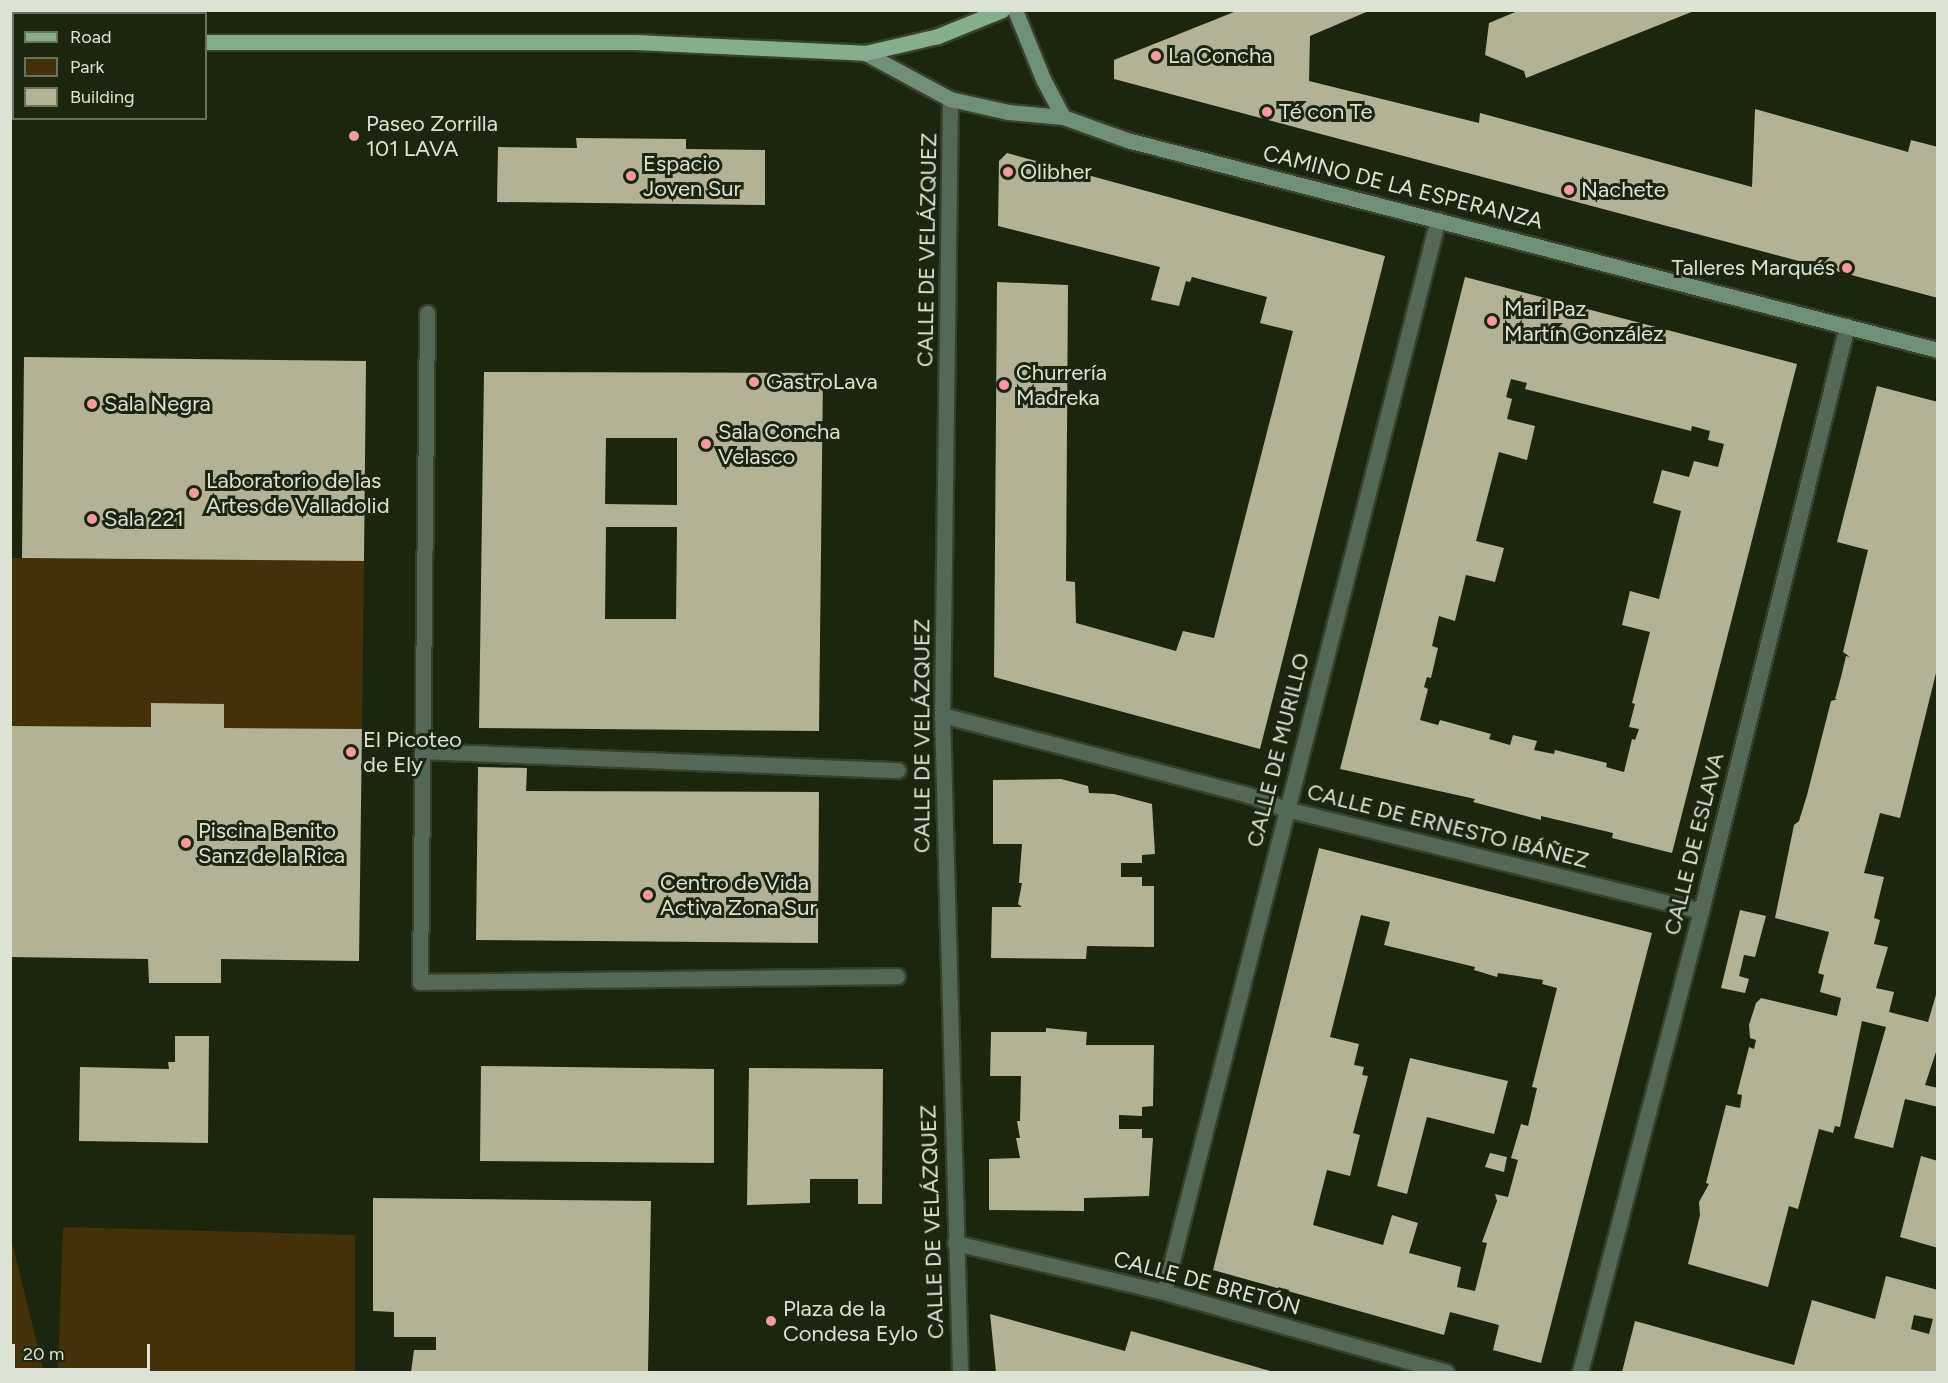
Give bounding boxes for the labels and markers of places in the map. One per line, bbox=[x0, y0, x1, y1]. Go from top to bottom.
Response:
place label: La Concha bbox=[1168, 43, 1272, 69]
marker: La Concha bbox=[1149, 49, 1163, 63]
place label: Té con Te bbox=[1279, 99, 1372, 125]
marker: Té con Te bbox=[1260, 105, 1274, 119]
place label: Paseo Zorrilla 101 LAVA bbox=[366, 110, 498, 162]
marker: Paseo Zorrilla 101 LAVA bbox=[347, 129, 361, 143]
place label: Espacio Joven Sur bbox=[643, 150, 741, 202]
place label: Olibher bbox=[1020, 159, 1092, 185]
marker: Olibher bbox=[1001, 165, 1015, 179]
marker: Espacio Joven Sur bbox=[624, 169, 638, 183]
place label: Nachete bbox=[1581, 177, 1666, 203]
marker: Nachete bbox=[1562, 183, 1576, 197]
place label: Talleres Marqués bbox=[1672, 255, 1835, 281]
marker: Talleres Marqués bbox=[1840, 261, 1854, 275]
place label: Mari Paz Martín González bbox=[1504, 295, 1664, 346]
marker: Mari Paz Martín González bbox=[1485, 314, 1499, 328]
place label: Churrería Madreka bbox=[1016, 359, 1107, 410]
place label: GastroLava bbox=[766, 369, 878, 395]
marker: GastroLava bbox=[747, 375, 761, 389]
marker: Churrería Madreka bbox=[997, 378, 1011, 392]
place label: Sala Negra bbox=[104, 391, 211, 417]
marker: Sala Negra bbox=[85, 397, 99, 411]
place label: Sala Concha Velasco bbox=[718, 418, 841, 470]
marker: Sala Concha Velasco bbox=[699, 437, 713, 451]
place label: Laboratorio de las Artes de Valladolid bbox=[206, 467, 390, 518]
marker: Laboratorio de las Artes de Valladolid bbox=[187, 486, 201, 500]
place label: Sala 221 bbox=[104, 506, 184, 532]
marker: Sala 221 bbox=[85, 512, 99, 526]
place label: El Picoteo de Ely bbox=[363, 726, 462, 778]
marker: El Picoteo de Ely bbox=[344, 745, 358, 759]
place label: Piscina Benito Sanz de la Rica bbox=[198, 817, 345, 868]
marker: Piscina Benito Sanz de la Rica bbox=[179, 836, 193, 850]
place label: Centro de Vida Activa Zona Sur bbox=[660, 869, 817, 920]
marker: Centro de Vida Activa Zona Sur bbox=[641, 888, 655, 902]
place label: Plaza de la Condesa Eylo bbox=[783, 1295, 918, 1346]
marker: Plaza de la Condesa Eylo bbox=[764, 1314, 778, 1328]

